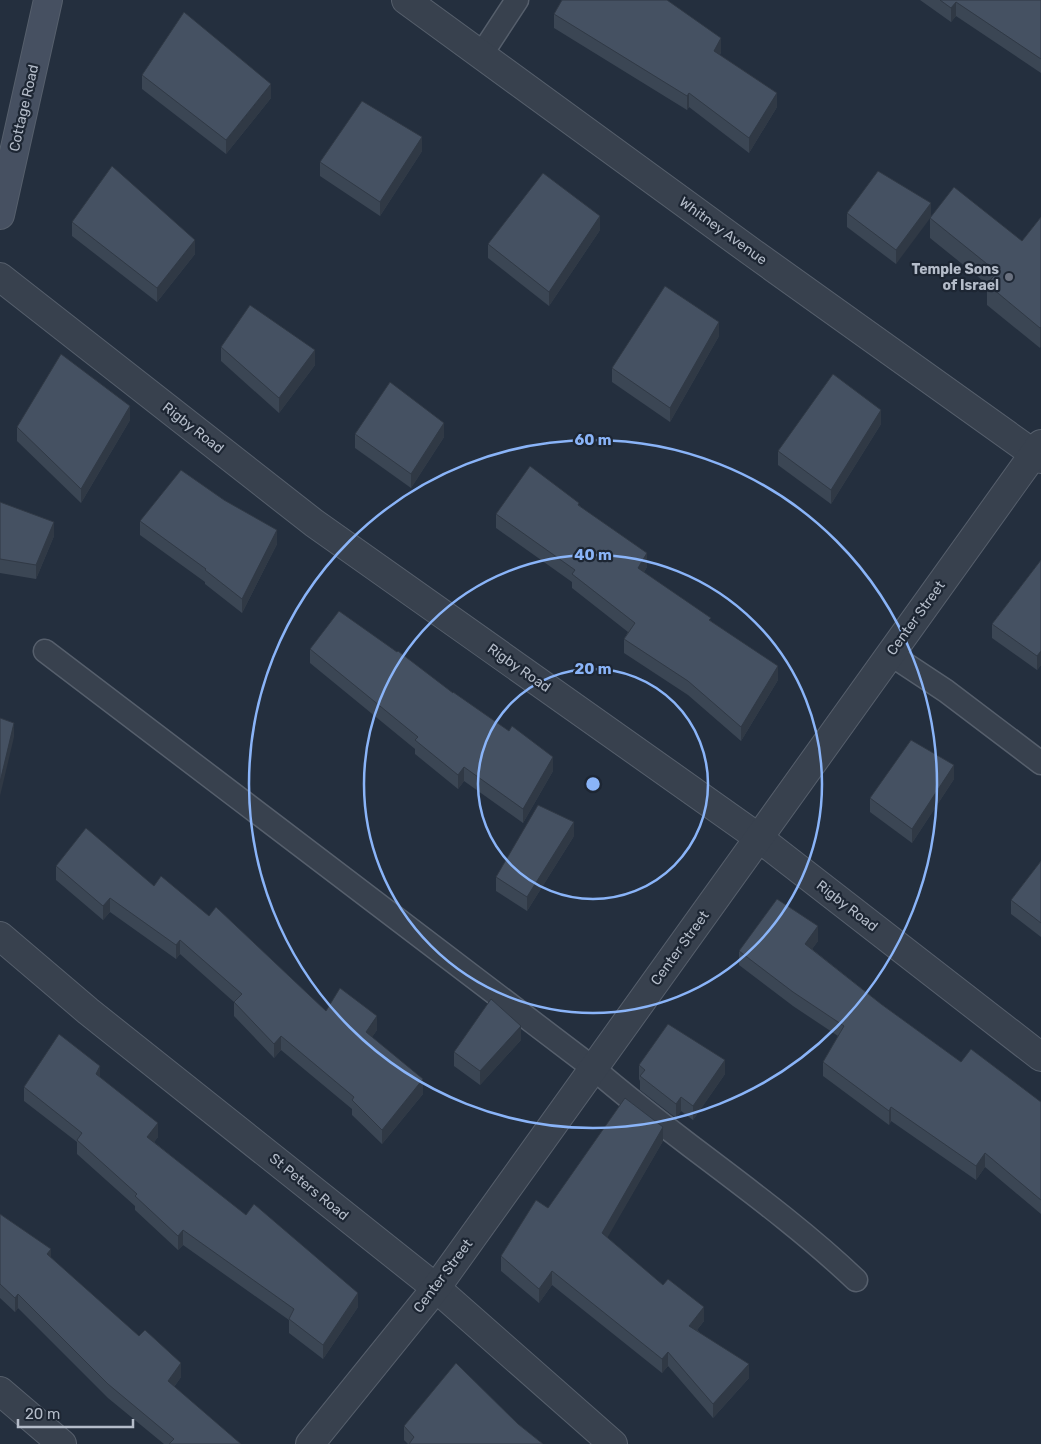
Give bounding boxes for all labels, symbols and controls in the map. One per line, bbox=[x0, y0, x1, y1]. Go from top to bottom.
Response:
street label: Cottage Road bbox=[6, 63, 42, 153]
street label: Whitney Avenue bbox=[676, 194, 770, 269]
place label: Temple Sons of Israel bbox=[912, 261, 999, 294]
marker: Temple Sons of Israel bbox=[1003, 271, 1015, 283]
street label: Rigby Road bbox=[159, 399, 227, 457]
text: 60 m bbox=[575, 431, 611, 449]
text: 40 m bbox=[574, 546, 612, 564]
street label: Center Street bbox=[883, 577, 949, 659]
street label: Rigby Road bbox=[484, 640, 554, 696]
text: 20 m bbox=[575, 660, 611, 678]
centre of rings bbox=[584, 775, 602, 793]
street label: Rigby Road bbox=[813, 877, 881, 935]
street label: Center Street bbox=[647, 907, 713, 989]
street label: St Peters Road bbox=[266, 1150, 352, 1224]
street label: Center Street bbox=[410, 1235, 477, 1316]
scale bar bbox=[18, 1396, 132, 1428]
text: 20 m bbox=[25, 1405, 60, 1423]

